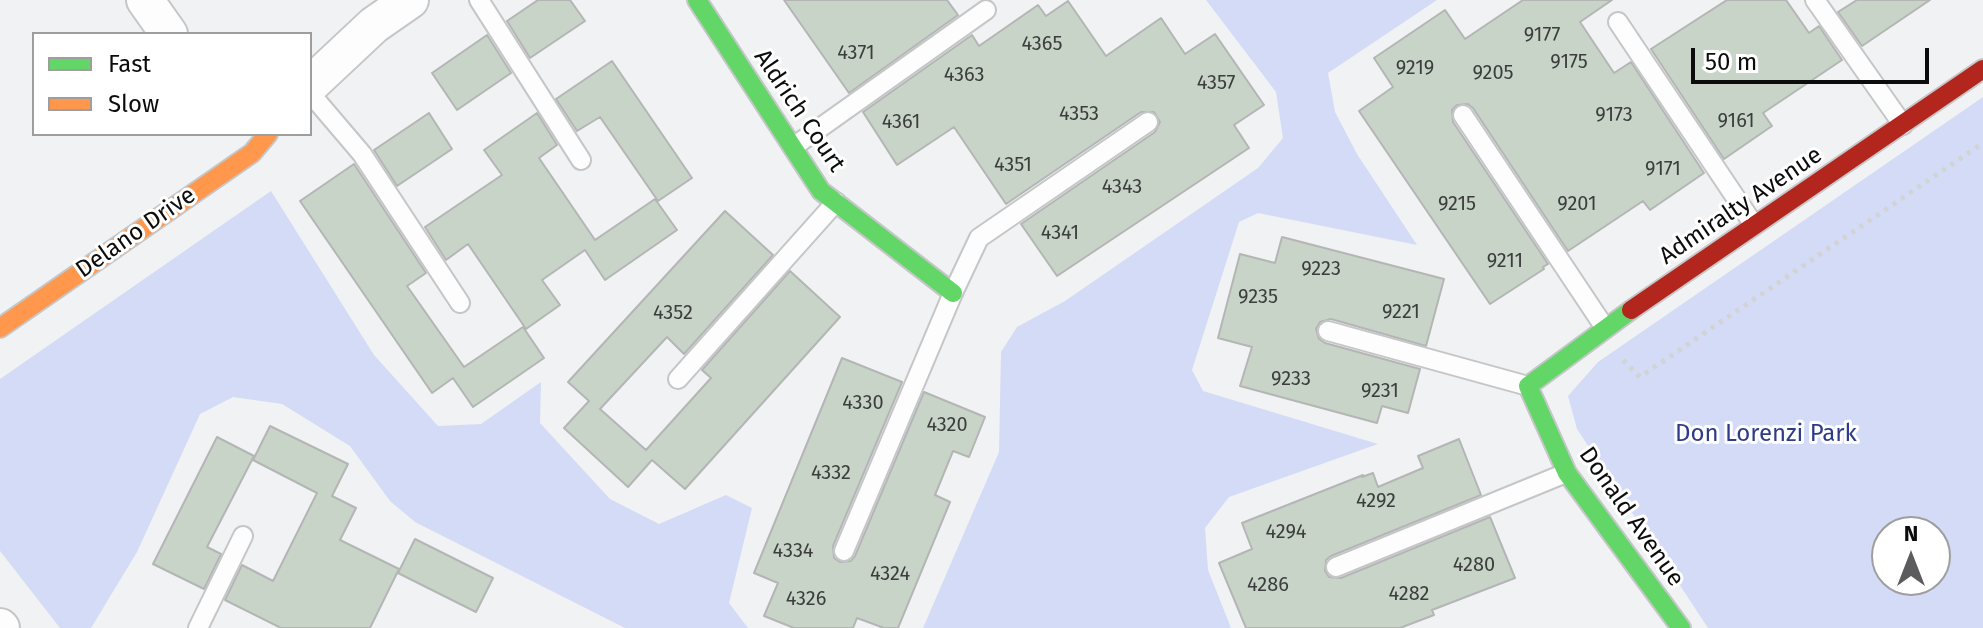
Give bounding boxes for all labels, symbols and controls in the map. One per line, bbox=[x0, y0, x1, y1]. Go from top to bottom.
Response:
house number: 9177 bbox=[1524, 23, 1560, 47]
legend bbox=[32, 32, 312, 136]
house number: 4365 bbox=[1022, 32, 1062, 56]
scale bar bbox=[1695, 32, 1933, 82]
house number: 4371 bbox=[837, 41, 875, 65]
street label: Aldrich Court bbox=[747, 44, 851, 178]
text: 50 m bbox=[1705, 48, 1757, 76]
text: Fast bbox=[108, 50, 151, 78]
house number: 9175 bbox=[1550, 50, 1588, 74]
house number: 9219 bbox=[1396, 56, 1434, 80]
house number: 9205 bbox=[1472, 61, 1514, 85]
house number: 4363 bbox=[944, 63, 984, 87]
house number: 4357 bbox=[1197, 71, 1235, 95]
text: Slow bbox=[108, 90, 159, 118]
house number: 4353 bbox=[1059, 102, 1099, 126]
house number: 9173 bbox=[1595, 103, 1633, 127]
house number: 9161 bbox=[1717, 109, 1755, 133]
house number: 4361 bbox=[882, 110, 920, 134]
street label: Admiralty Avenue bbox=[1654, 141, 1828, 271]
house number: 4351 bbox=[994, 153, 1032, 177]
house number: 9171 bbox=[1645, 157, 1681, 181]
house number: 4343 bbox=[1102, 175, 1142, 199]
street label: Delano Drive bbox=[71, 181, 201, 285]
house number: 9215 bbox=[1438, 192, 1476, 216]
house number: 9201 bbox=[1557, 192, 1597, 216]
house number: 4341 bbox=[1041, 221, 1079, 245]
house number: 9211 bbox=[1487, 249, 1523, 273]
house number: 9223 bbox=[1301, 257, 1341, 281]
house number: 9235 bbox=[1238, 285, 1278, 309]
house number: 9221 bbox=[1382, 300, 1420, 324]
house number: 4352 bbox=[653, 301, 693, 325]
house number: 9233 bbox=[1271, 367, 1311, 391]
house number: 9231 bbox=[1361, 379, 1399, 403]
house number: 4330 bbox=[842, 391, 884, 415]
house number: 4320 bbox=[926, 413, 968, 437]
park label: Don Lorenzi Park bbox=[1675, 420, 1857, 448]
street label: Donald Avenue bbox=[1572, 442, 1690, 592]
house number: 4332 bbox=[811, 461, 851, 485]
house number: 4292 bbox=[1356, 489, 1396, 513]
north arrow bbox=[1871, 516, 1951, 596]
house number: 4294 bbox=[1266, 520, 1306, 544]
text: N bbox=[1904, 520, 1918, 547]
house number: 4334 bbox=[773, 539, 813, 563]
house number: 4280 bbox=[1453, 553, 1495, 577]
house number: 4324 bbox=[870, 562, 910, 586]
house number: 4286 bbox=[1247, 573, 1289, 597]
house number: 4282 bbox=[1389, 582, 1429, 606]
house number: 4326 bbox=[786, 587, 826, 611]

